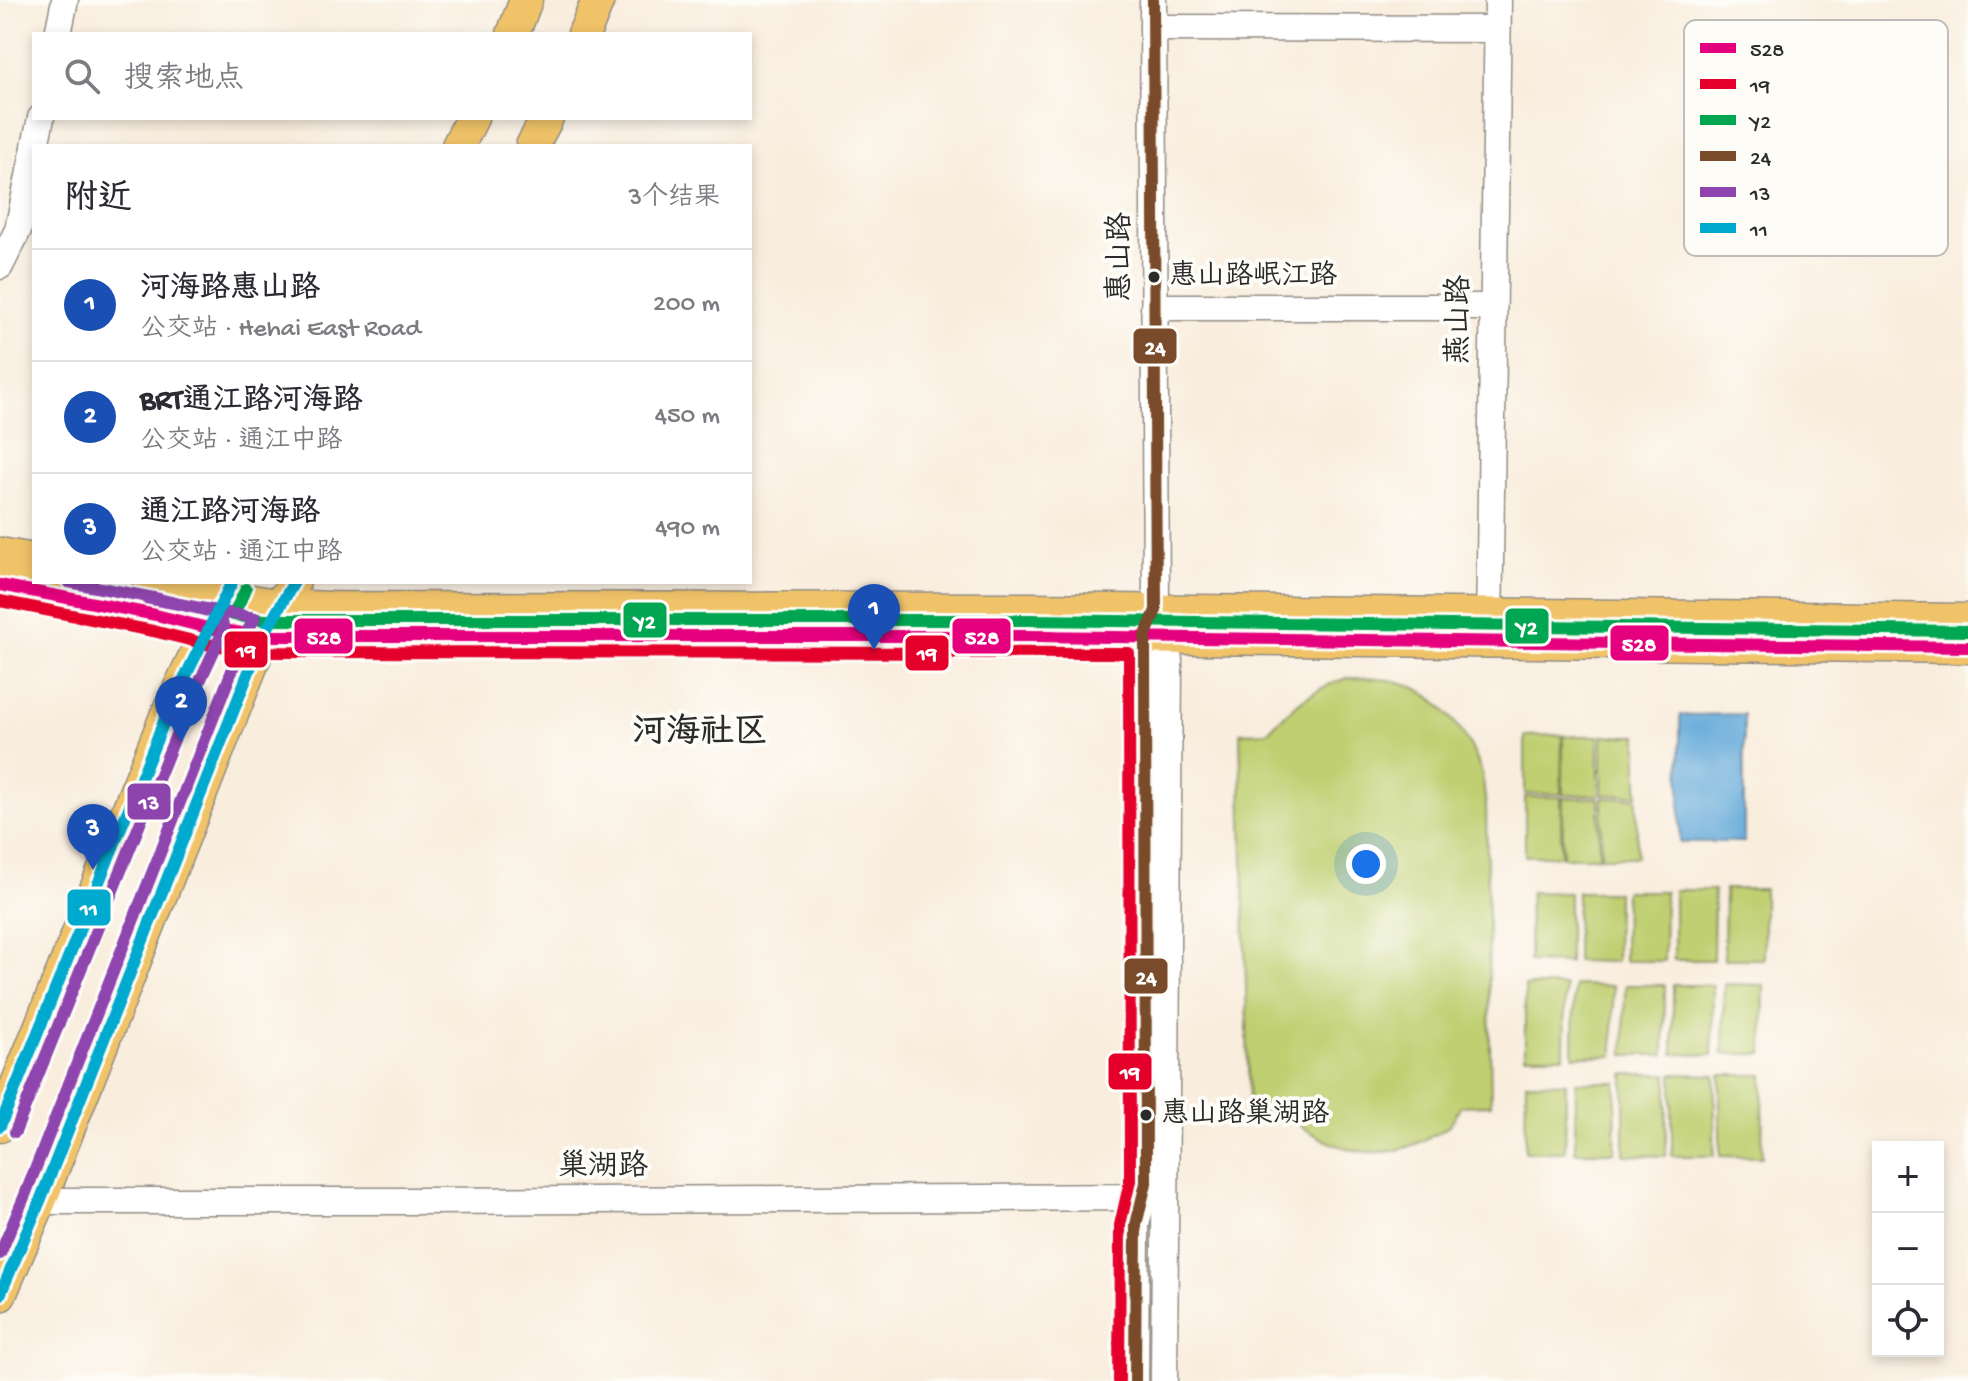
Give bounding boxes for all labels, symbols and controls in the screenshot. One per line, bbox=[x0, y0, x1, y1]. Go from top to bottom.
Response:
legend bbox=[1684, 20, 1948, 256]
search box bbox=[32, 32, 752, 120]
text: 528 bbox=[1750, 39, 1784, 65]
icon: search bbox=[60, 54, 104, 98]
text: 搜索地点 bbox=[124, 63, 244, 98]
text: 19 bbox=[1749, 75, 1770, 101]
text: Y2 bbox=[1748, 111, 1771, 137]
text: 24 bbox=[1750, 147, 1772, 173]
text: 附近 bbox=[64, 181, 132, 221]
text: 13 bbox=[1749, 183, 1770, 209]
text: 3个结果 bbox=[629, 184, 720, 215]
street label: 惠山路 bbox=[1103, 212, 1140, 302]
text: 11 bbox=[1749, 219, 1768, 245]
place label: 惠山路岷江路 bbox=[1169, 259, 1337, 294]
marker: 惠山路岷江路 bbox=[1146, 269, 1162, 285]
text: 河海路惠山路 bbox=[140, 273, 320, 308]
street label: 燕山路 bbox=[1441, 275, 1479, 365]
text: 1 bbox=[85, 290, 95, 321]
text: 200 m bbox=[653, 290, 720, 321]
text: 公交站 · Hehai East Road bbox=[140, 315, 421, 346]
line badge: 24 bbox=[1132, 327, 1178, 365]
text: 24 bbox=[1144, 337, 1166, 363]
text: BRT通江路河海路 bbox=[140, 385, 363, 420]
text: 2 bbox=[84, 402, 96, 433]
text: 450 m bbox=[655, 402, 720, 433]
text: 公交站 · 通江中路 bbox=[140, 427, 342, 458]
text: 通江路河海路 bbox=[140, 497, 320, 532]
text: 3 bbox=[83, 514, 97, 545]
text: 490 m bbox=[655, 514, 720, 545]
text: 公交站 · 通江中路 bbox=[140, 539, 342, 570]
pin: 1 bbox=[848, 584, 900, 650]
line badge: Y2 bbox=[622, 601, 668, 639]
line badge: Y2 bbox=[1504, 607, 1550, 645]
text: Y2 bbox=[632, 611, 656, 637]
line badge: 528 bbox=[293, 617, 354, 655]
line badge: 528 bbox=[951, 617, 1012, 655]
text: Y2 bbox=[1514, 617, 1538, 643]
line badge: 528 bbox=[1609, 624, 1670, 662]
text: 528 bbox=[307, 627, 341, 653]
text: 528 bbox=[965, 627, 999, 653]
line badge: 19 bbox=[223, 630, 269, 669]
line badge: 19 bbox=[904, 634, 950, 672]
text: 528 bbox=[1622, 634, 1656, 660]
text: 19 bbox=[235, 640, 256, 666]
text: 19 bbox=[916, 643, 937, 669]
pin: 2 bbox=[155, 676, 207, 742]
district label: 河海社区 bbox=[632, 713, 768, 755]
line badge: 13 bbox=[126, 782, 172, 821]
text: 13 bbox=[138, 792, 159, 818]
pin: 3 bbox=[67, 804, 119, 870]
your location bbox=[1346, 844, 1386, 884]
line badge: 11 bbox=[66, 888, 112, 927]
text: 11 bbox=[79, 898, 98, 924]
line badge: 24 bbox=[1123, 957, 1169, 995]
text: 24 bbox=[1135, 967, 1157, 993]
line badge: 19 bbox=[1107, 1052, 1153, 1091]
text: 19 bbox=[1119, 1062, 1140, 1088]
place label: 惠山路巢湖路 bbox=[1161, 1097, 1329, 1132]
marker: 惠山路巢湖路 bbox=[1138, 1107, 1154, 1123]
map controls bbox=[1872, 1141, 1944, 1357]
button: + bbox=[1872, 1141, 1944, 1213]
street label: 巢湖路 bbox=[558, 1149, 648, 1186]
button: − bbox=[1872, 1213, 1944, 1285]
button: locate bbox=[1872, 1285, 1944, 1357]

